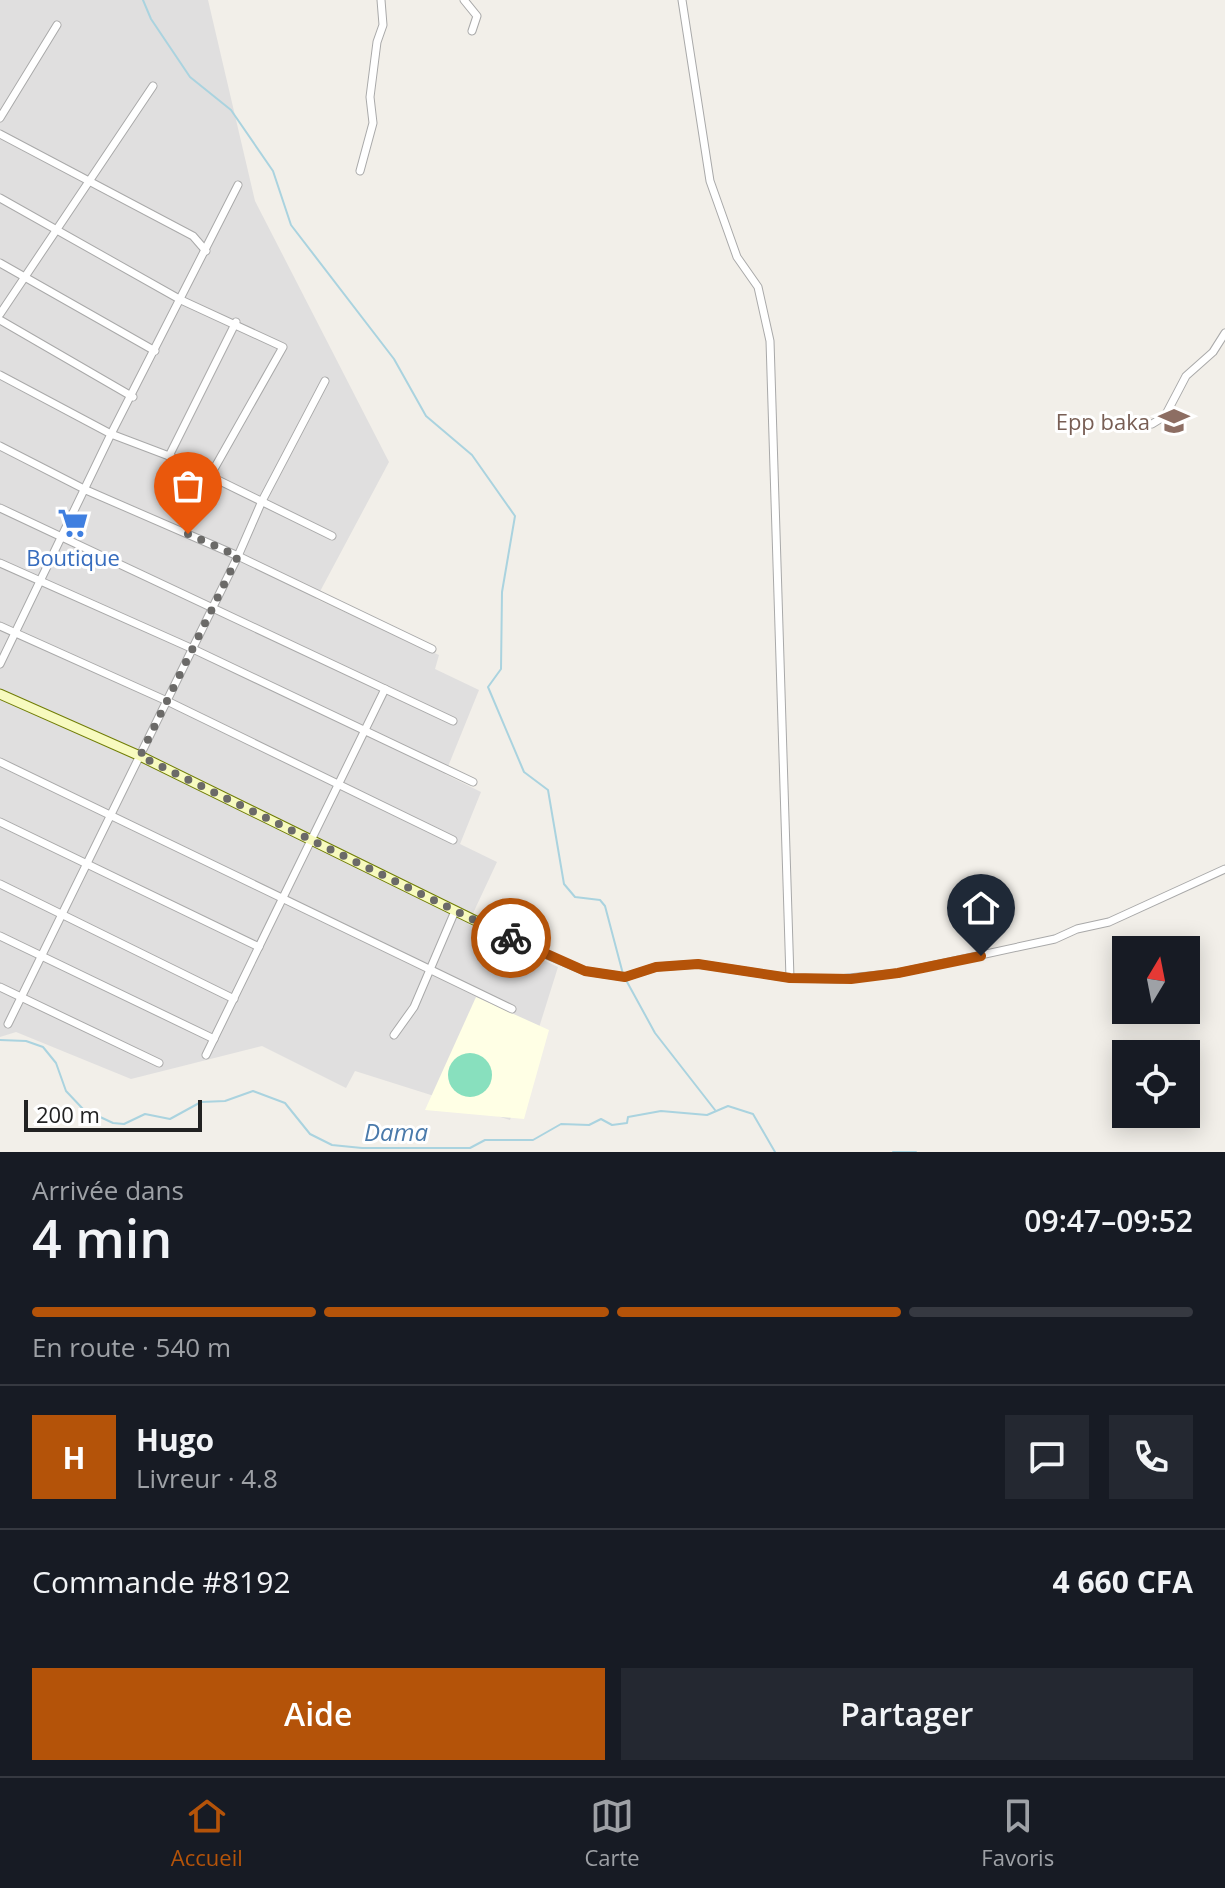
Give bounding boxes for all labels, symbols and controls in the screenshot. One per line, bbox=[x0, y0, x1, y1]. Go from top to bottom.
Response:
school or university icon: Epp baka bbox=[1157, 404, 1191, 438]
place label: Epp baka bbox=[1056, 406, 1150, 436]
pin bbox=[154, 452, 222, 534]
icon: bag bbox=[166, 464, 210, 508]
supermarket icon: Boutique bbox=[56, 506, 90, 540]
place label: Boutique bbox=[26, 542, 120, 572]
pin bbox=[947, 874, 1015, 956]
icon: home bbox=[959, 886, 1003, 930]
courier bbox=[471, 898, 551, 978]
icon: bike bbox=[489, 916, 533, 960]
north arrow bbox=[1112, 936, 1200, 1024]
map controls bbox=[1112, 936, 1200, 1128]
button: locate bbox=[1112, 1040, 1200, 1128]
scale bar bbox=[24, 1096, 202, 1132]
text: 200 m bbox=[36, 1099, 100, 1129]
water label: Dama bbox=[364, 1115, 428, 1148]
text: Arrivée dans bbox=[32, 1172, 184, 1208]
text: 09:47–09:52 bbox=[1024, 1200, 1193, 1241]
text: 4 min bbox=[32, 1202, 172, 1273]
text: En route · 540 m bbox=[32, 1329, 231, 1365]
button: chat bbox=[1005, 1415, 1089, 1499]
button: phone bbox=[1109, 1415, 1193, 1499]
text: Hugo bbox=[136, 1419, 214, 1460]
text: H bbox=[63, 1437, 85, 1478]
text: Livreur · 4.8 bbox=[136, 1460, 278, 1496]
text: Commande #8192 bbox=[32, 1561, 291, 1602]
text: 4 660 CFA bbox=[1053, 1561, 1193, 1602]
button: Aide bbox=[32, 1668, 605, 1760]
button: Partager bbox=[621, 1668, 1193, 1760]
tab: Accueil bbox=[171, 1794, 243, 1872]
tab: Carte bbox=[584, 1794, 640, 1872]
tab: Favoris bbox=[981, 1794, 1054, 1872]

